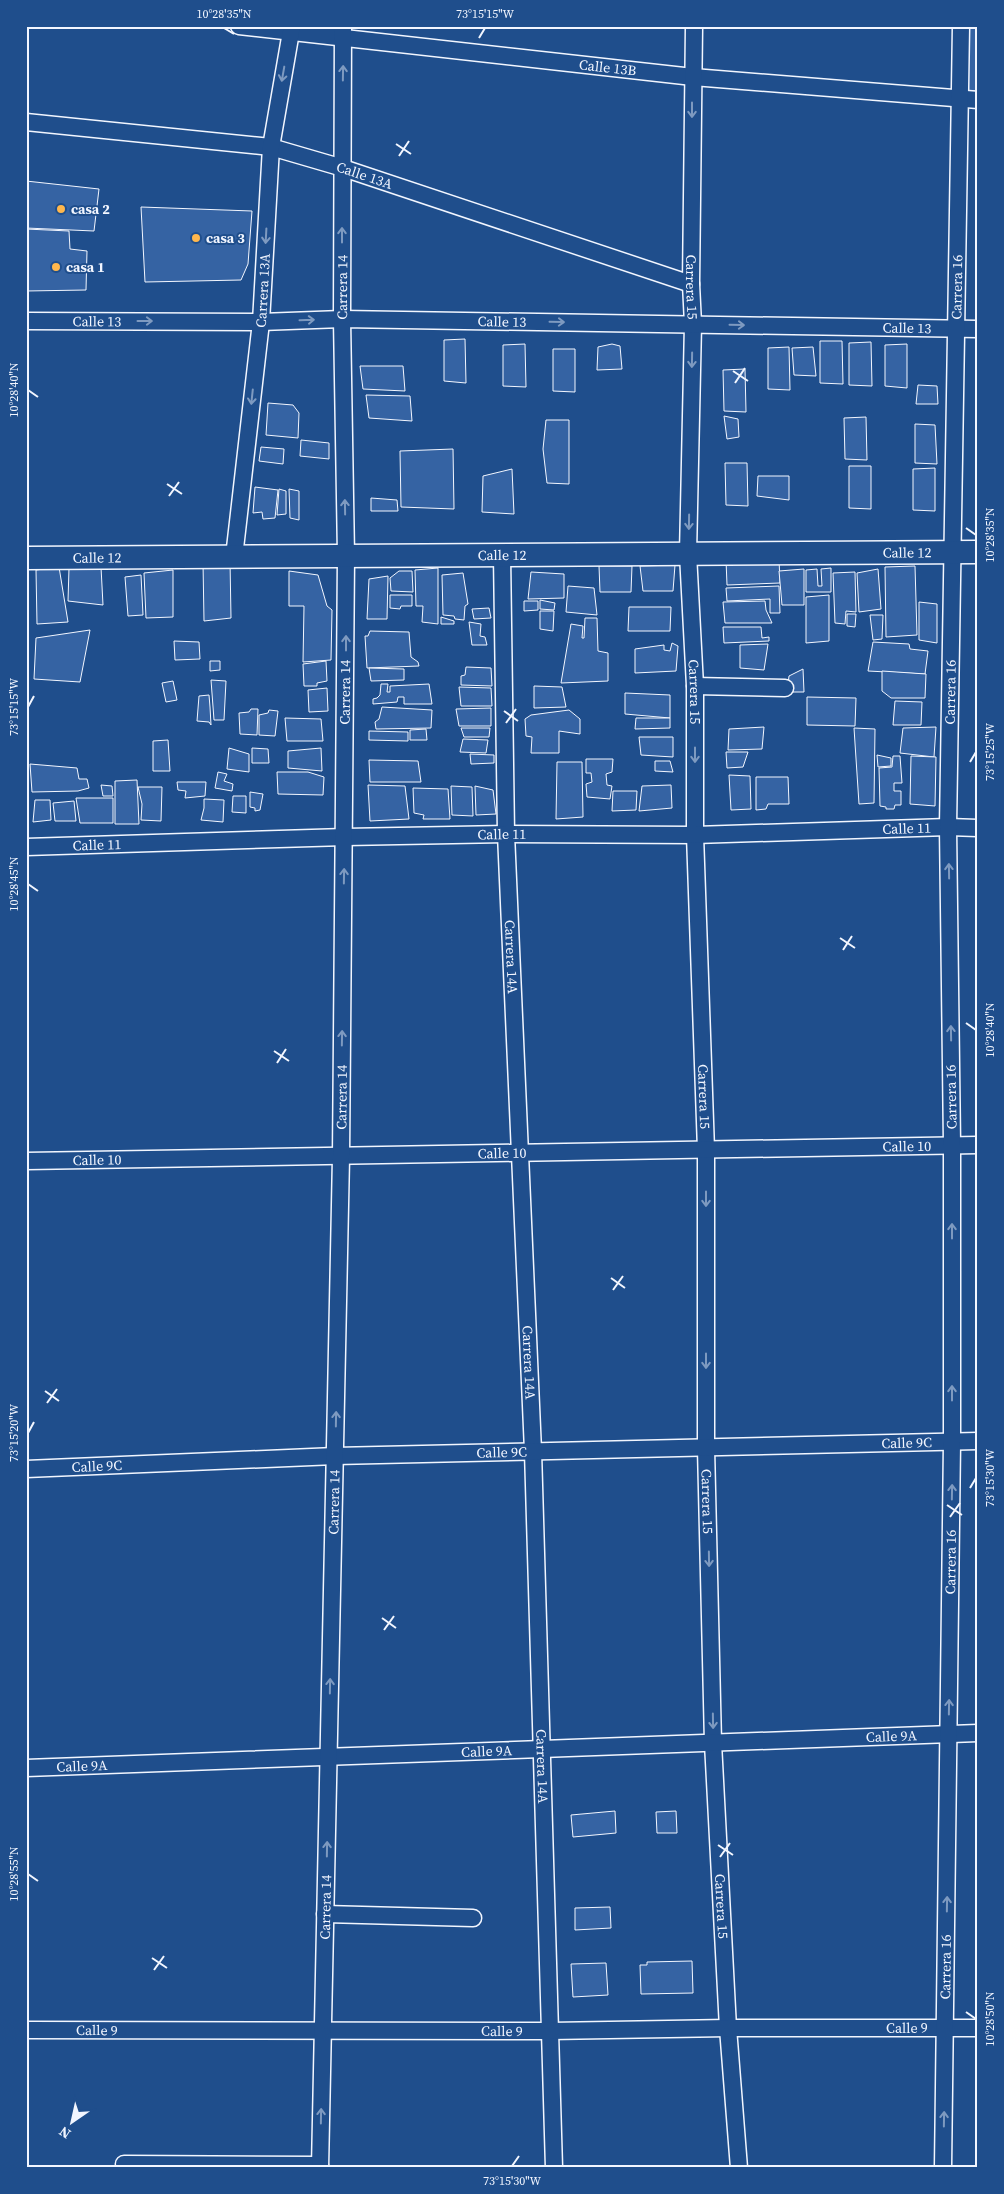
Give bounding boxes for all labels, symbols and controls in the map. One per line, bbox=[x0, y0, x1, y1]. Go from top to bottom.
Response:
text: 10°28'35"N bbox=[196, 6, 252, 22]
text: 73°15'15"W bbox=[456, 6, 514, 22]
street label: Calle 13B bbox=[578, 54, 638, 81]
one-way arrow bbox=[338, 65, 348, 81]
one-way arrow bbox=[278, 66, 288, 82]
one-way arrow bbox=[687, 102, 697, 118]
street label: Calle 13A bbox=[334, 157, 396, 194]
place label: casa 2 bbox=[71, 199, 110, 219]
marker: casa 2 bbox=[55, 203, 67, 215]
one-way arrow bbox=[261, 227, 270, 243]
one-way arrow bbox=[337, 227, 347, 244]
place label: casa 3 bbox=[206, 228, 245, 248]
marker: casa 3 bbox=[190, 232, 202, 244]
street label: Carrera 13A bbox=[250, 252, 275, 329]
street label: Carrera 15 bbox=[681, 254, 703, 320]
street label: Carrera 14 bbox=[332, 255, 352, 320]
street label: Carrera 16 bbox=[946, 255, 967, 320]
place label: casa 1 bbox=[66, 257, 105, 277]
marker: casa 1 bbox=[50, 261, 62, 273]
street label: Calle 13 bbox=[73, 311, 121, 331]
street label: Calle 13 bbox=[477, 311, 526, 332]
one-way arrow bbox=[299, 315, 315, 325]
one-way arrow bbox=[136, 316, 153, 326]
one-way arrow bbox=[549, 317, 565, 327]
street label: Calle 13 bbox=[882, 317, 931, 338]
one-way arrow bbox=[729, 320, 745, 330]
one-way arrow bbox=[687, 352, 697, 368]
text: 10°28'40"N bbox=[6, 362, 22, 418]
one-way arrow bbox=[247, 389, 257, 405]
one-way arrow bbox=[340, 499, 350, 516]
text: 10°28'35"N bbox=[982, 507, 998, 563]
one-way arrow bbox=[684, 514, 693, 530]
street label: Calle 12 bbox=[883, 542, 931, 563]
street label: Calle 12 bbox=[478, 545, 526, 565]
street label: Calle 12 bbox=[73, 547, 121, 568]
one-way arrow bbox=[341, 636, 351, 652]
street label: Carrera 15 bbox=[684, 659, 705, 724]
street label: Carrera 16 bbox=[940, 659, 961, 725]
street label: Carrera 14 bbox=[335, 660, 355, 725]
text: 73°15'15"W bbox=[6, 678, 22, 736]
text: 73°15'25"W bbox=[982, 723, 998, 781]
one-way arrow bbox=[690, 746, 700, 762]
street label: Calle 11 bbox=[882, 818, 931, 839]
street label: Calle 11 bbox=[477, 824, 526, 845]
street label: Calle 11 bbox=[72, 834, 122, 856]
text: 10°28'45"N bbox=[6, 856, 22, 912]
one-way arrow bbox=[944, 863, 954, 879]
one-way arrow bbox=[339, 868, 349, 884]
street label: Carrera 14A bbox=[500, 919, 523, 995]
text: 10°28'40"N bbox=[982, 1002, 998, 1058]
one-way arrow bbox=[946, 1025, 956, 1042]
one-way arrow bbox=[337, 1031, 347, 1047]
street label: Carrera 15 bbox=[693, 1064, 715, 1129]
street label: Carrera 16 bbox=[940, 1064, 962, 1130]
street label: Carrera 14 bbox=[331, 1065, 352, 1130]
street label: Calle 10 bbox=[882, 1136, 931, 1157]
street label: Calle 10 bbox=[477, 1143, 526, 1163]
street label: Calle 10 bbox=[72, 1149, 122, 1170]
one-way arrow bbox=[701, 1190, 711, 1207]
one-way arrow bbox=[947, 1223, 957, 1239]
street label: Carrera 14A bbox=[518, 1325, 541, 1401]
one-way arrow bbox=[701, 1353, 711, 1369]
one-way arrow bbox=[947, 1385, 957, 1402]
text: 73°15'20"W bbox=[6, 1404, 22, 1462]
one-way arrow bbox=[331, 1411, 340, 1427]
street label: Calle 9C bbox=[881, 1432, 932, 1453]
street label: Calle 9C bbox=[476, 1442, 527, 1463]
text: 73°15'30"W bbox=[982, 1449, 998, 1507]
street label: Calle 9C bbox=[71, 1455, 123, 1477]
street label: Carrera 14 bbox=[323, 1469, 345, 1535]
street label: Carrera 15 bbox=[697, 1469, 718, 1534]
one-way arrow bbox=[947, 1484, 957, 1500]
street label: Carrera 16 bbox=[940, 1529, 961, 1595]
one-way arrow bbox=[704, 1551, 713, 1567]
one-way arrow bbox=[325, 1678, 335, 1694]
one-way arrow bbox=[944, 1699, 954, 1715]
one-way arrow bbox=[708, 1713, 718, 1729]
street label: Calle 9A bbox=[866, 1725, 918, 1747]
street label: Carrera 14A bbox=[531, 1729, 553, 1804]
street label: Calle 9A bbox=[461, 1740, 513, 1762]
street label: Calle 9A bbox=[56, 1755, 109, 1777]
one-way arrow bbox=[322, 1841, 332, 1857]
text: 10°28'55"N bbox=[6, 1846, 22, 1902]
street label: Carrera 15 bbox=[710, 1873, 733, 1939]
street label: Carrera 14 bbox=[315, 1874, 336, 1940]
one-way arrow bbox=[942, 1896, 951, 1912]
street label: Carrera 16 bbox=[935, 1934, 956, 2000]
text: 10°28'50"N bbox=[982, 1991, 998, 2047]
street label: Calle 9 bbox=[886, 2018, 928, 2038]
street label: Calle 9 bbox=[76, 2020, 118, 2040]
street label: Calle 9 bbox=[481, 2021, 523, 2041]
north arrow bbox=[48, 2096, 98, 2146]
one-way arrow bbox=[316, 2108, 326, 2124]
one-way arrow bbox=[939, 2111, 949, 2128]
text: N bbox=[55, 2122, 75, 2144]
text: 73°15'30"W bbox=[483, 2173, 541, 2189]

